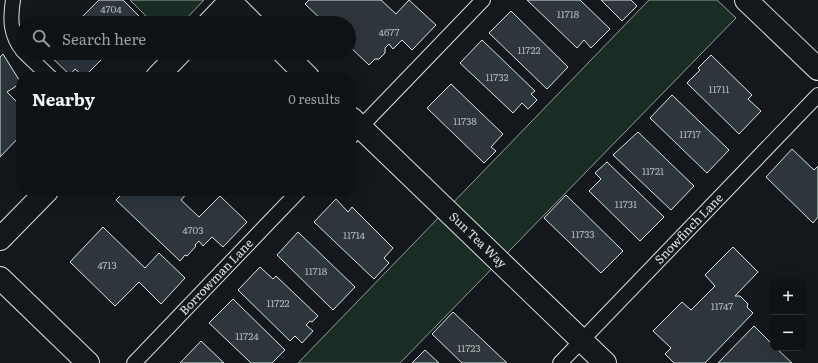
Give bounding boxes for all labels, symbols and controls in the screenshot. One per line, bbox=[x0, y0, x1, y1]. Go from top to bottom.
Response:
house number: 4704 bbox=[100, 1, 122, 16]
house number: 11718 bbox=[557, 6, 580, 21]
search box bbox=[16, 16, 356, 60]
house number: 4677 bbox=[378, 24, 400, 39]
icon: search bbox=[30, 27, 52, 49]
text: Search here bbox=[62, 27, 146, 50]
house number: 11722 bbox=[517, 42, 541, 57]
house number: 11732 bbox=[486, 69, 509, 84]
house number: 11711 bbox=[708, 81, 730, 96]
text: Nearby bbox=[32, 86, 95, 111]
text: 0 results bbox=[288, 89, 340, 108]
house number: 11738 bbox=[453, 113, 477, 128]
house number: 11717 bbox=[679, 126, 701, 141]
house number: 11721 bbox=[642, 163, 664, 178]
street label: Snowfinch Lane bbox=[650, 189, 727, 268]
house number: 11731 bbox=[615, 196, 637, 211]
street label: Sun Tea Way bbox=[446, 207, 511, 272]
house number: 4703 bbox=[182, 222, 204, 237]
house number: 11733 bbox=[571, 226, 595, 241]
house number: 11714 bbox=[343, 227, 366, 242]
street label: Borrowman Lane bbox=[175, 234, 257, 319]
house number: 4713 bbox=[97, 257, 117, 272]
house number: 11718 bbox=[305, 263, 328, 278]
map controls bbox=[770, 279, 806, 351]
button: + bbox=[770, 279, 806, 315]
house number: 11722 bbox=[266, 295, 290, 310]
house number: 11747 bbox=[711, 298, 733, 313]
button: − bbox=[770, 315, 806, 351]
house number: 11724 bbox=[235, 328, 259, 343]
house number: 11723 bbox=[457, 340, 481, 355]

